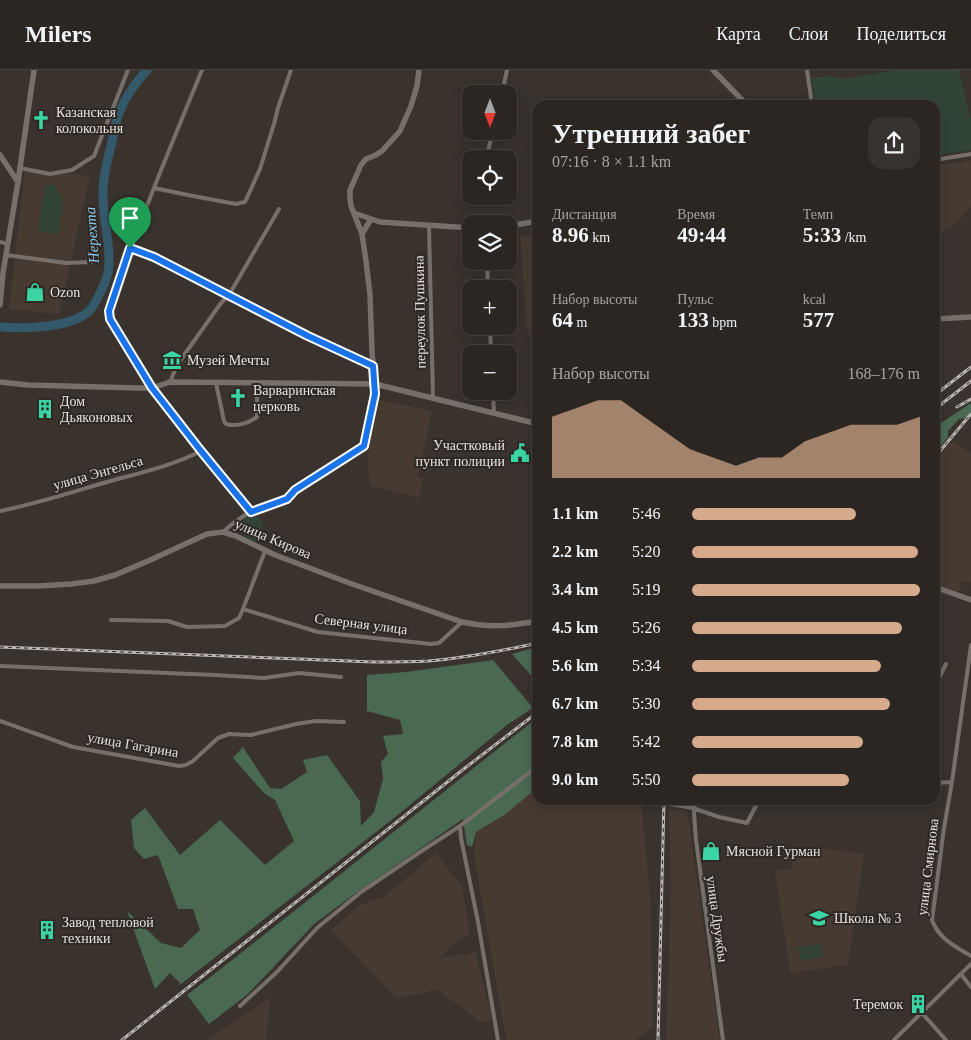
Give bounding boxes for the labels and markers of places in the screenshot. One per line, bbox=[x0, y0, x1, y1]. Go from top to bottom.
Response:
place label: Казанская колокольня bbox=[56, 105, 124, 136]
church icon: Казанская колокольня bbox=[30, 109, 52, 131]
pin bbox=[109, 197, 151, 248]
shop icon: Ozon bbox=[24, 281, 46, 303]
place label: Ozon bbox=[50, 285, 80, 300]
museum icon: Музей Мечты bbox=[161, 349, 183, 371]
place label: Музей Мечты bbox=[187, 353, 270, 368]
place label: Варваринская церковь bbox=[253, 383, 336, 414]
church icon: Варваринская церковь bbox=[227, 387, 249, 409]
place label: Дом Дьяконовых bbox=[60, 394, 133, 425]
building icon: Дом Дьяконовых bbox=[34, 398, 56, 420]
place label: Участковый пункт полиции bbox=[416, 438, 506, 469]
public building icon: Участковый пункт полиции bbox=[509, 442, 531, 464]
shop icon: Мясной Гурман bbox=[700, 840, 722, 862]
place label: Мясной Гурман bbox=[726, 844, 821, 859]
school or university icon: Школа № 3 bbox=[808, 907, 830, 929]
place label: Школа № 3 bbox=[834, 911, 902, 926]
place label: Завод тепловой техники bbox=[62, 915, 154, 946]
building icon: Завод тепловой техники bbox=[36, 919, 58, 941]
building icon: Теремок bbox=[907, 993, 929, 1015]
place label: Теремок bbox=[853, 997, 903, 1012]

